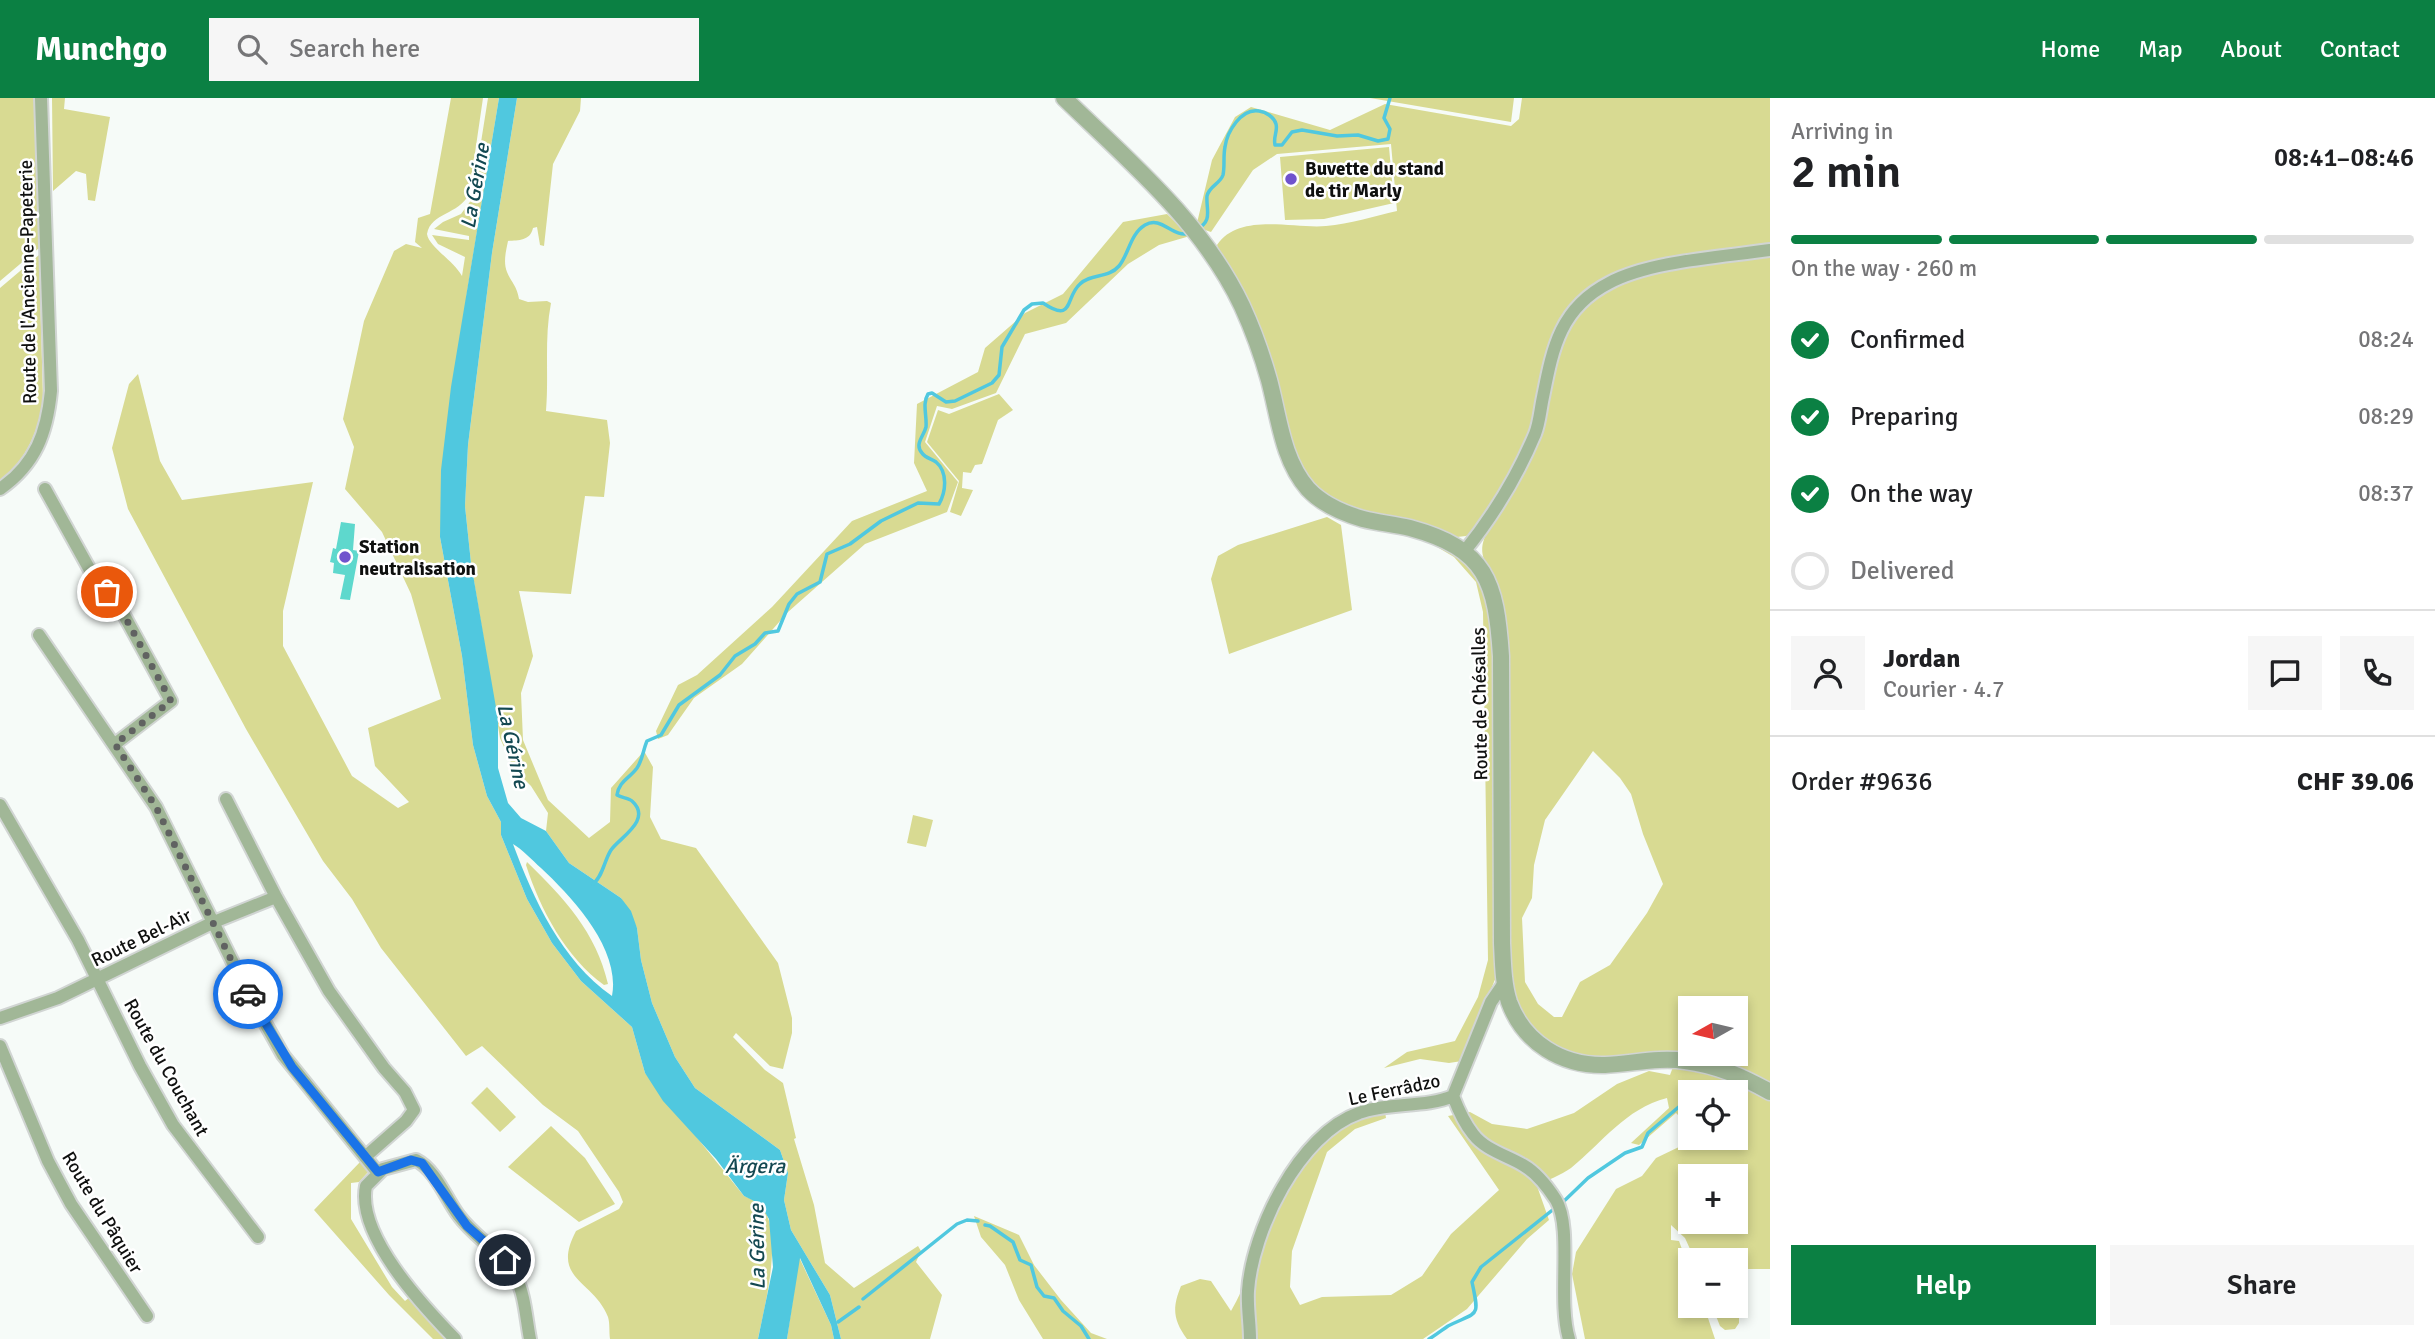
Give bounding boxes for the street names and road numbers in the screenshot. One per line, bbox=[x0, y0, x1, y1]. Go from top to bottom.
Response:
street label: Route de l'Ancienne-Papeterie bbox=[14, 160, 42, 404]
street label: Route de Chésalles bbox=[1467, 627, 1493, 781]
street label: Route Bel-Air bbox=[87, 903, 195, 972]
street label: Route du Couchant bbox=[118, 994, 214, 1141]
street label: Le Ferrâdzo bbox=[1346, 1068, 1443, 1111]
street label: Route du Pâquier bbox=[56, 1147, 148, 1278]

